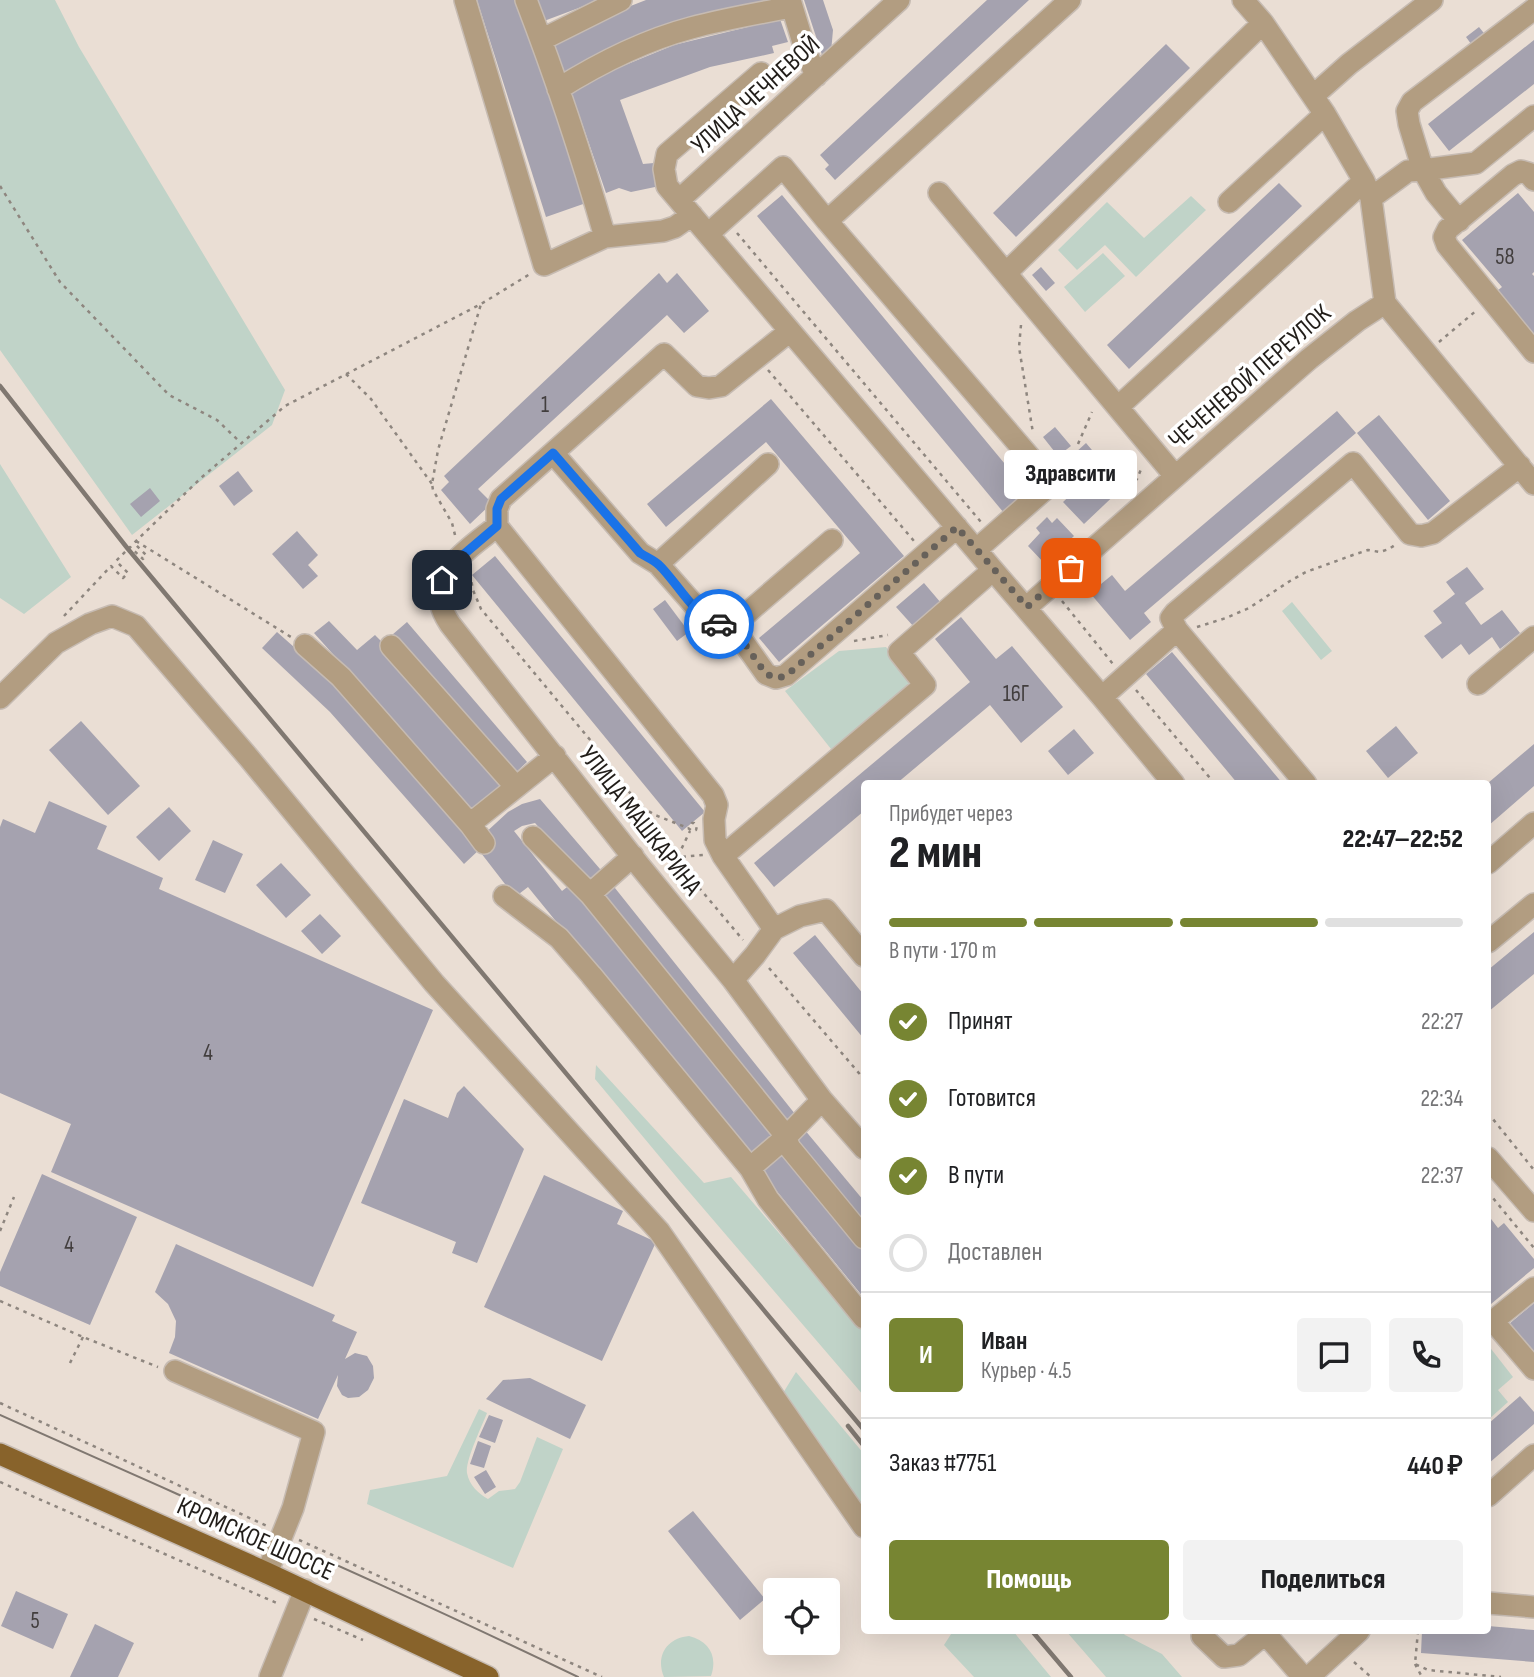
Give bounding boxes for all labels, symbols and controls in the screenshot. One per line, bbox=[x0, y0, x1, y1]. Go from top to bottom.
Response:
street label: УЛИЦА ЧЕЧНЕВОЙ bbox=[685, 29, 827, 161]
house number: 58 bbox=[1495, 243, 1515, 271]
street label: ЧЕЧЕНЕВОЙ ПЕРЕУЛОК bbox=[1162, 298, 1338, 456]
house number: 1 bbox=[541, 391, 549, 419]
callout: Здравсити bbox=[1004, 449, 1138, 498]
text: Здравсити bbox=[1025, 460, 1116, 488]
pin bbox=[1041, 538, 1101, 598]
icon: bag bbox=[1052, 549, 1090, 587]
pin bbox=[412, 550, 472, 610]
icon: home bbox=[423, 561, 461, 599]
courier bbox=[684, 589, 754, 659]
icon: car bbox=[700, 605, 738, 643]
house number: 16Г bbox=[1003, 680, 1029, 708]
street label: УЛИЦА МАШКАРИНА bbox=[572, 740, 708, 902]
text: Прибудет через bbox=[889, 800, 1013, 828]
text: 22:47–22:52 bbox=[1343, 824, 1463, 855]
text: 2 мин bbox=[889, 826, 982, 881]
text: В пути · 170 m bbox=[889, 937, 996, 965]
icon: check bbox=[889, 1003, 927, 1041]
text: Принят bbox=[948, 1006, 1013, 1037]
text: 22:27 bbox=[1421, 1008, 1463, 1036]
house number: 4 bbox=[203, 1039, 213, 1067]
icon: check bbox=[889, 1080, 927, 1118]
text: Готовится bbox=[948, 1083, 1036, 1114]
text: 22:34 bbox=[1420, 1085, 1463, 1113]
icon: check bbox=[889, 1157, 927, 1195]
text: В пути bbox=[948, 1160, 1004, 1191]
text: 22:37 bbox=[1421, 1162, 1463, 1190]
house number: 4 bbox=[64, 1231, 74, 1259]
text: Доставлен bbox=[948, 1237, 1042, 1268]
button: chat bbox=[1297, 1318, 1371, 1392]
button: phone bbox=[1389, 1318, 1463, 1392]
text: Иван bbox=[981, 1326, 1027, 1357]
text: И bbox=[919, 1340, 933, 1371]
text: Курьер · 4.5 bbox=[981, 1357, 1071, 1385]
text: Заказ #7751 bbox=[889, 1448, 996, 1479]
text: 440 ₽ bbox=[1407, 1451, 1463, 1482]
street label: КРОМСКОЕ ШОССЕ bbox=[172, 1491, 339, 1588]
button: Помощь bbox=[889, 1540, 1169, 1620]
button: Поделиться bbox=[1183, 1540, 1463, 1620]
map controls bbox=[763, 1578, 840, 1655]
button: locate bbox=[763, 1578, 840, 1655]
house number: 5 bbox=[30, 1607, 40, 1635]

